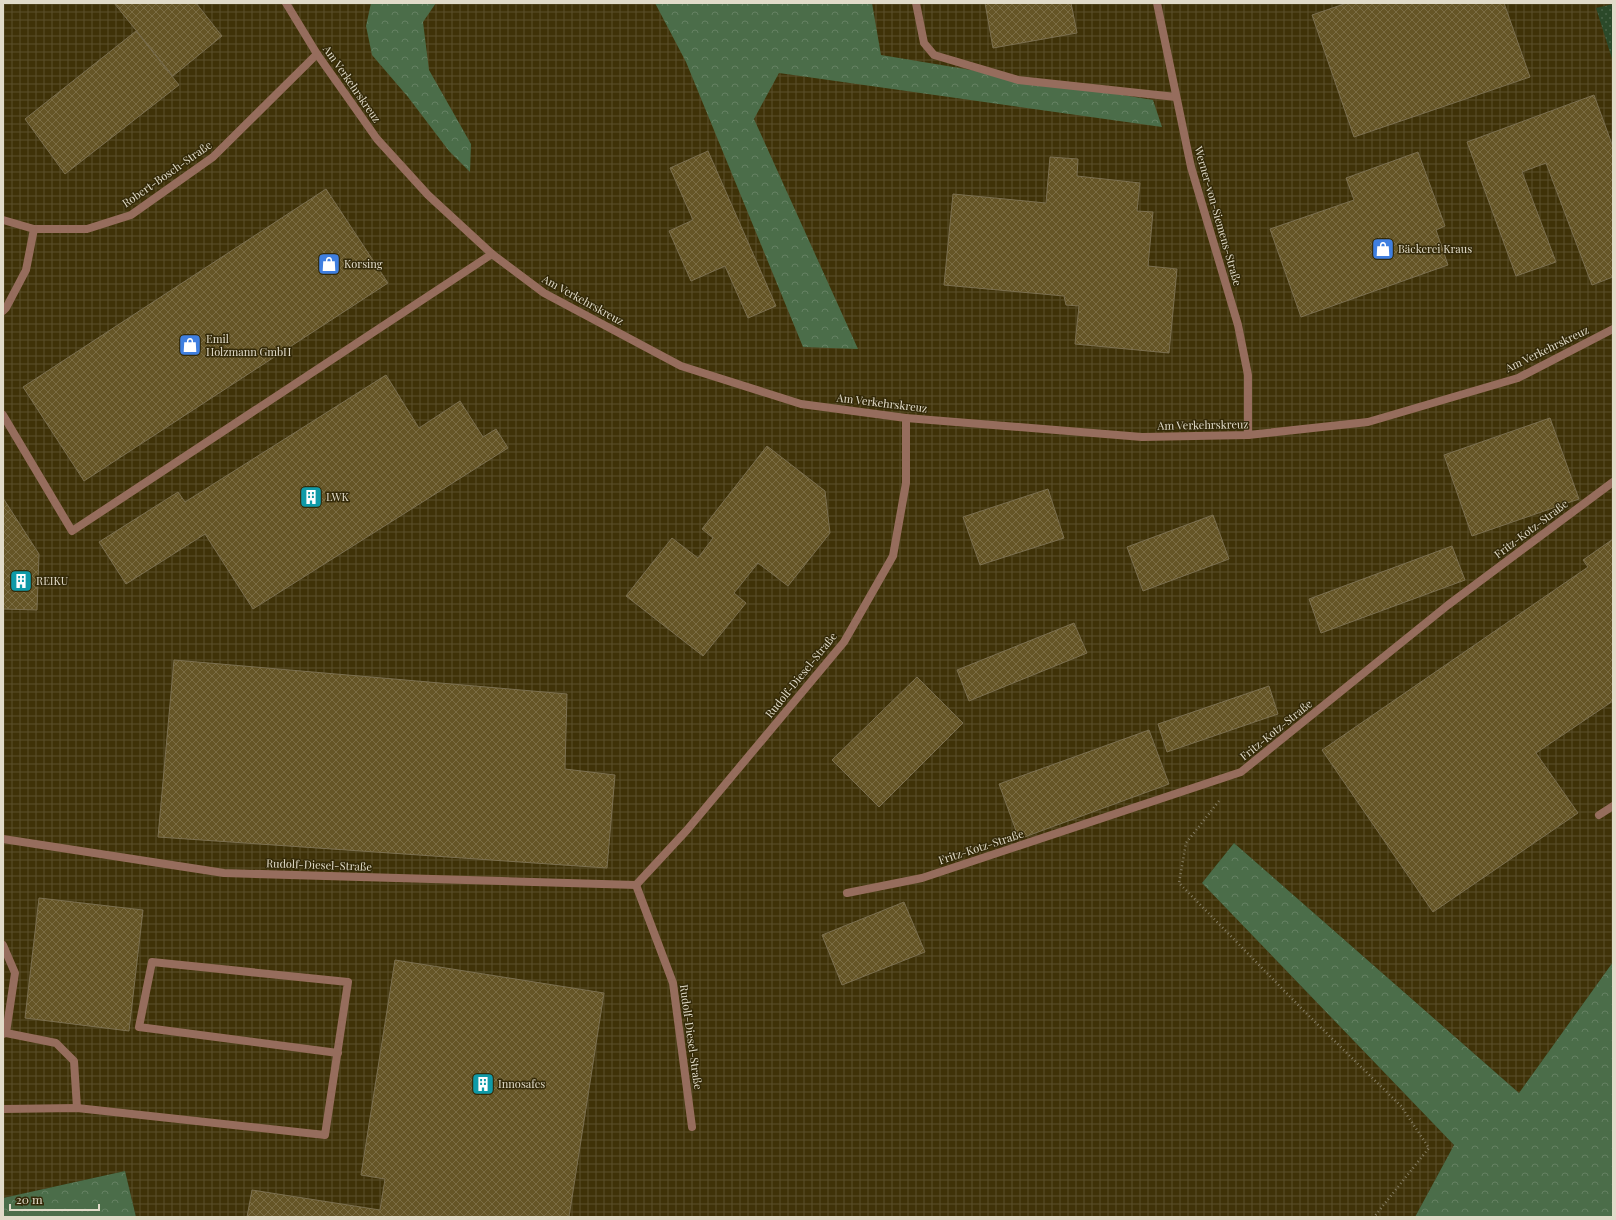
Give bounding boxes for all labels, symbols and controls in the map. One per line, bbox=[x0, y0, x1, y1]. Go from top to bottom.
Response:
street label: Am Verkehrskreuz bbox=[320, 41, 385, 125]
street label: Robert-Bosch-Straße bbox=[119, 137, 215, 210]
street label: Werner-von-Siemens-Straße bbox=[1191, 143, 1246, 288]
shop icon: Bäckerei Kraus bbox=[1370, 236, 1396, 262]
place label: Bäckerei Kraus bbox=[1398, 241, 1472, 256]
shop icon: Korsing bbox=[316, 251, 342, 277]
place label: Korsing bbox=[344, 256, 383, 271]
street label: Am Verkehrskreuz bbox=[539, 270, 627, 328]
street label: Am Verkehrskreuz bbox=[1502, 322, 1591, 376]
place label: Emil Holzmann GmbH bbox=[206, 331, 291, 359]
shop icon: Emil Holzmann GmbH bbox=[177, 332, 203, 358]
street label: Am Verkehrskreuz bbox=[835, 389, 928, 415]
street label: Am Verkehrskreuz bbox=[1156, 416, 1249, 433]
building icon: LWK bbox=[298, 484, 324, 510]
place label: LWK bbox=[326, 489, 350, 504]
street label: Fritz-Kotz-Straße bbox=[1491, 496, 1571, 561]
building icon: REIKU bbox=[8, 568, 34, 594]
place label: REIKU bbox=[36, 573, 69, 588]
street label: Rudolf-Diesel-Straße bbox=[761, 628, 840, 721]
street label: Fritz-Kotz-Straße bbox=[1236, 696, 1315, 763]
street label: Fritz-Kotz-Straße bbox=[936, 826, 1026, 867]
street label: Rudolf-Diesel-Straße bbox=[266, 855, 373, 874]
street label: Rudolf-Diesel-Straße bbox=[677, 983, 706, 1091]
building icon: Innosafes bbox=[470, 1071, 496, 1097]
place label: Innosafes bbox=[498, 1076, 545, 1091]
scale bar bbox=[10, 1186, 99, 1212]
text: 20 m bbox=[16, 1191, 43, 1207]

